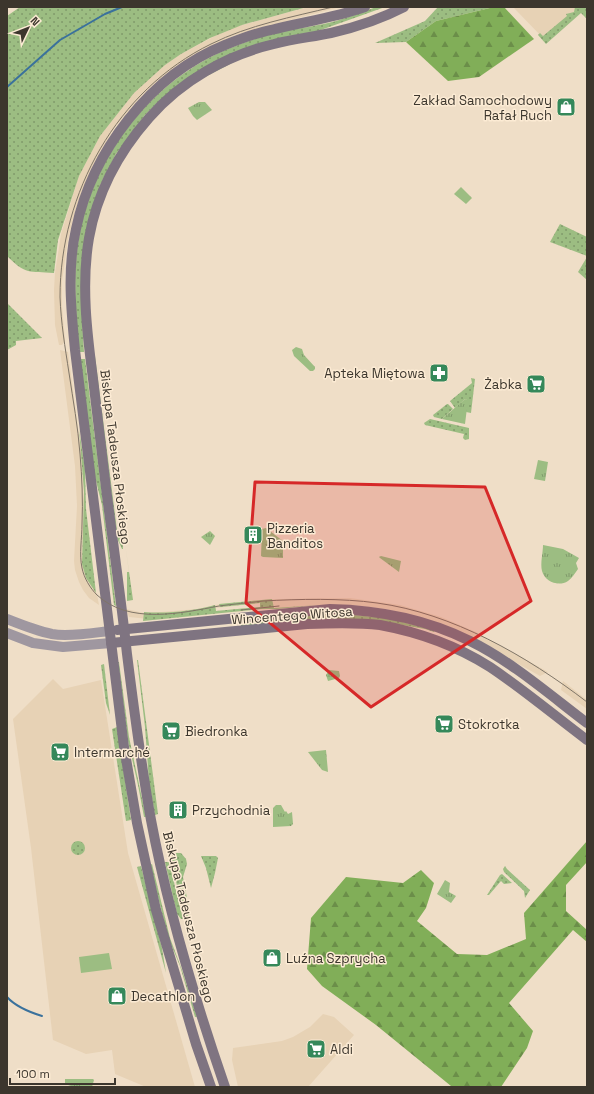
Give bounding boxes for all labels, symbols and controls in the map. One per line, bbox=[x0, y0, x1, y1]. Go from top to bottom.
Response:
north arrow bbox=[8, 8, 48, 48]
text: N bbox=[28, 14, 43, 29]
place label: Zakład Samochodowy Rafał Ruch bbox=[413, 92, 552, 124]
shop icon: Zakład Samochodowy Rafał Ruch bbox=[555, 96, 577, 118]
pharmacy icon: Apteka Miętowa bbox=[428, 362, 450, 384]
place label: Apteka Miętowa bbox=[324, 365, 426, 382]
street label: Biskupa Tadeusza Płoskiego bbox=[96, 369, 135, 546]
supermarket icon: Żabka bbox=[525, 373, 547, 395]
place label: Żabka bbox=[484, 376, 523, 393]
place label: Pizzeria Banditos bbox=[267, 520, 323, 552]
building icon: Pizzeria Banditos bbox=[242, 524, 264, 546]
street label: Wincentego Witosa bbox=[231, 603, 354, 628]
supermarket icon: Stokrotka bbox=[433, 713, 455, 735]
place label: Stokrotka bbox=[458, 716, 520, 733]
supermarket icon: Biedronka bbox=[160, 720, 182, 742]
place label: Biedronka bbox=[185, 723, 248, 740]
supermarket icon: Intermarché bbox=[49, 741, 71, 763]
place label: Intermarché bbox=[74, 744, 150, 761]
building icon: Przychodnia bbox=[167, 799, 189, 821]
place label: Przychodnia bbox=[192, 802, 271, 819]
street label: Biskupa Tadeusza Płoskiego bbox=[159, 830, 218, 1005]
shop icon: Luźna Szprycha bbox=[261, 947, 283, 969]
place label: Luźna Szprycha bbox=[286, 950, 386, 967]
shop icon: Decathlon bbox=[106, 985, 128, 1007]
place label: Decathlon bbox=[131, 988, 195, 1005]
supermarket icon: Aldi bbox=[305, 1038, 327, 1060]
place label: Aldi bbox=[330, 1041, 353, 1058]
scale bar bbox=[10, 1060, 115, 1086]
text: 100 m bbox=[16, 1066, 50, 1082]

